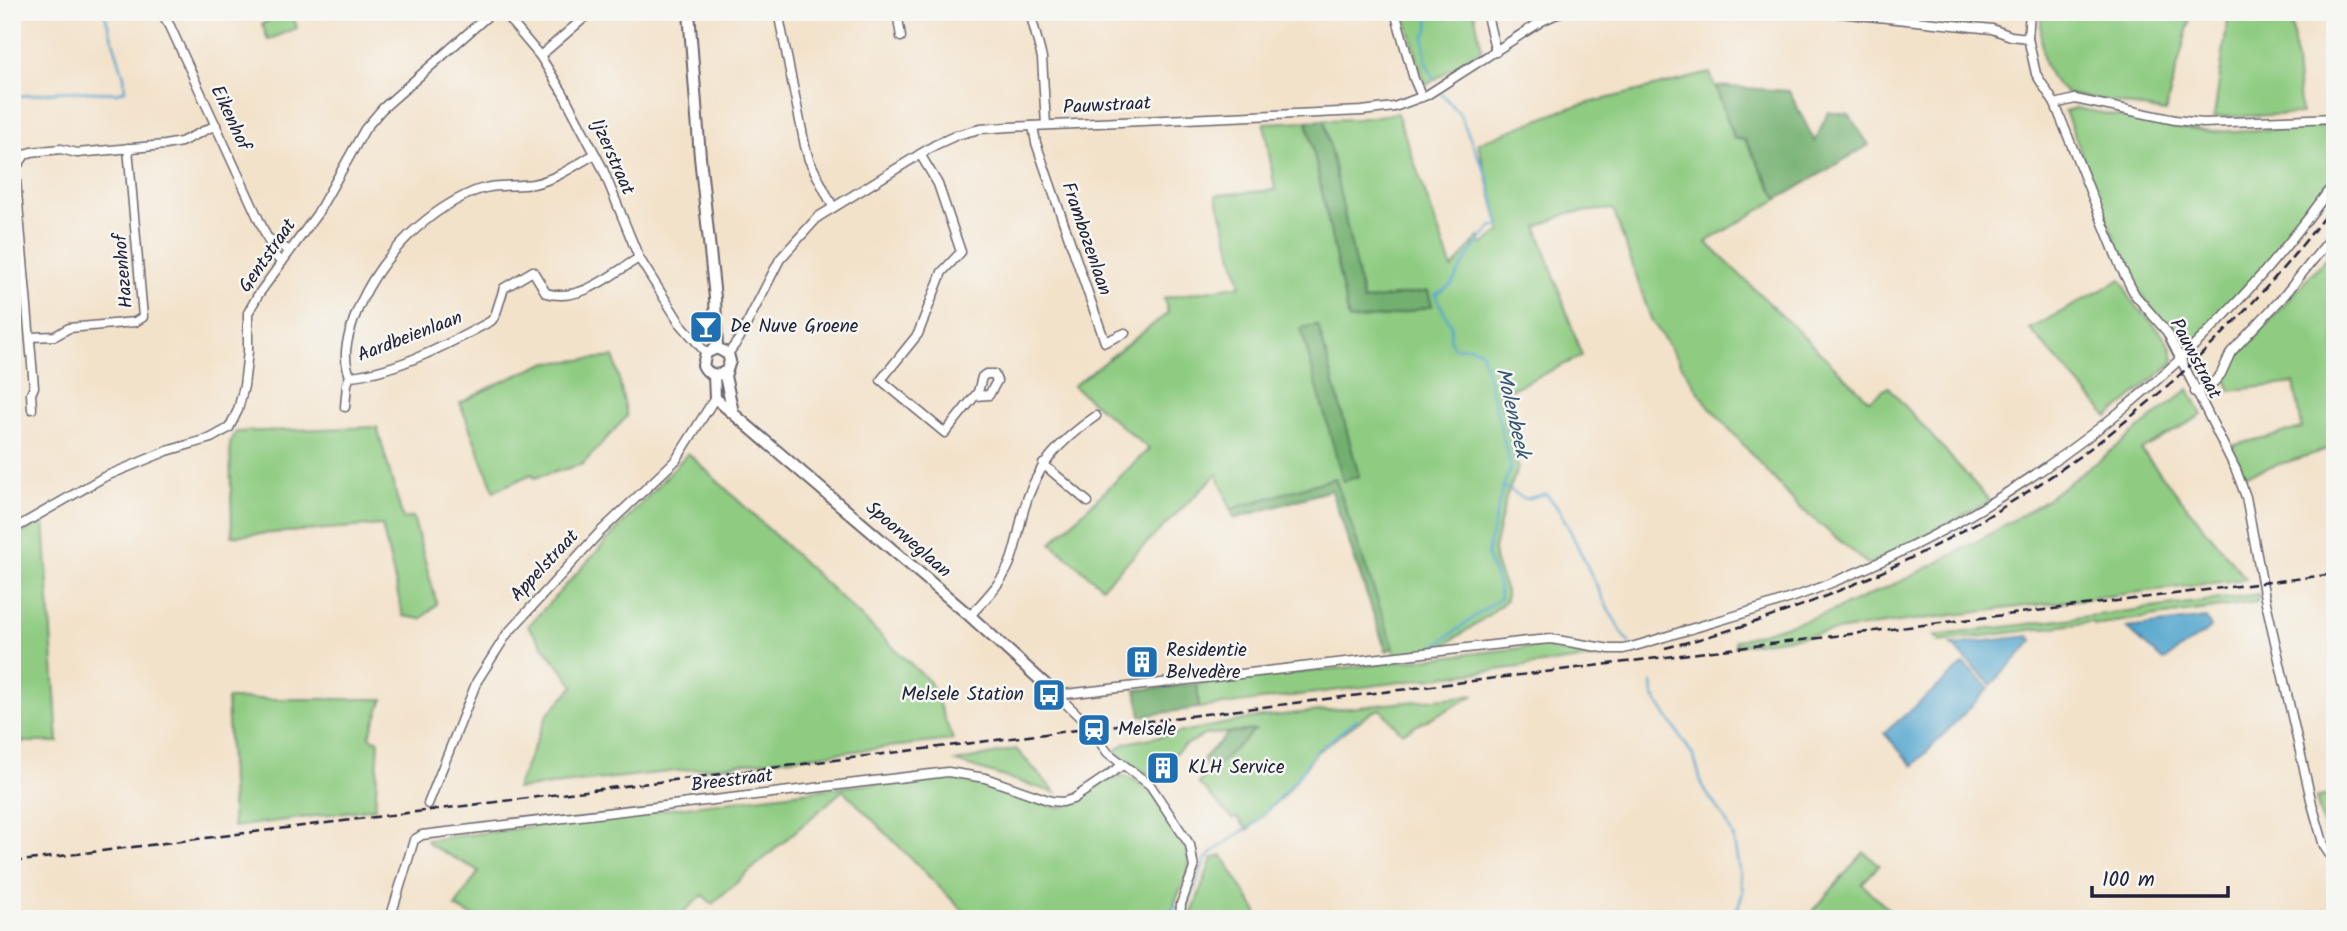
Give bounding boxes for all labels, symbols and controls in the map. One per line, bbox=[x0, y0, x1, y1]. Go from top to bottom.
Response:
street label: Eikenhof bbox=[202, 80, 259, 157]
street label: Pauwstraat bbox=[1062, 89, 1152, 123]
street label: Ijzerstraat bbox=[582, 114, 642, 201]
street label: Frambozenlaan bbox=[1053, 178, 1119, 300]
street label: Gentstraat bbox=[231, 212, 305, 299]
street label: Hazenhof bbox=[106, 231, 142, 309]
street label: Aardbeienlaan bbox=[353, 303, 467, 371]
bar icon: De Nuve Groene bbox=[687, 308, 725, 346]
place label: De Nuve Groene bbox=[730, 312, 859, 342]
street label: Pauwstraat bbox=[2161, 313, 2229, 405]
water label: Molenbeek bbox=[1486, 365, 1539, 464]
street label: Spoorweglaan bbox=[858, 494, 958, 586]
street label: Appelstraat bbox=[503, 522, 587, 609]
place label: Residentie Belvedère bbox=[1166, 636, 1247, 688]
building icon: Residentie Belvedère bbox=[1123, 643, 1161, 681]
bus stop icon: Melsele Station bbox=[1030, 676, 1068, 714]
place label: Melsele Station bbox=[901, 680, 1024, 710]
station icon: Melsele bbox=[1075, 711, 1113, 749]
place label: Melsele bbox=[1118, 715, 1176, 745]
building icon: KLH Service bbox=[1144, 749, 1182, 787]
place label: KLH Service bbox=[1188, 753, 1285, 783]
street label: Breestraat bbox=[689, 761, 775, 801]
scale bar bbox=[2092, 854, 2228, 898]
text: 100 m bbox=[2102, 864, 2155, 897]

